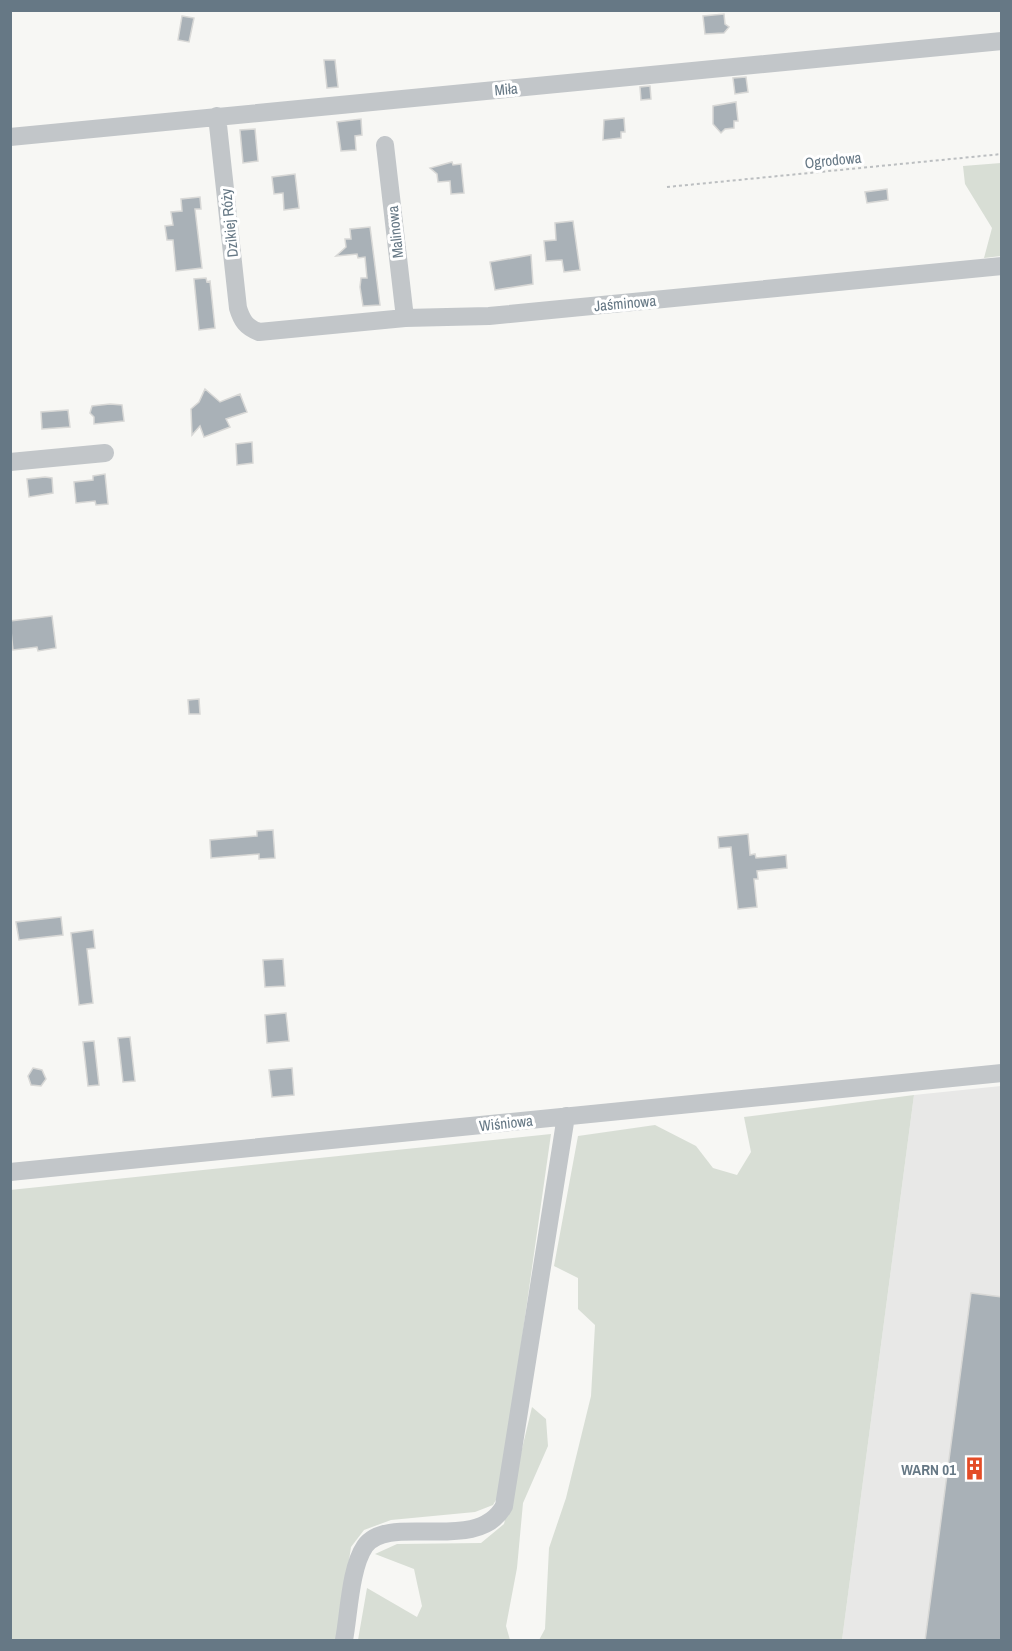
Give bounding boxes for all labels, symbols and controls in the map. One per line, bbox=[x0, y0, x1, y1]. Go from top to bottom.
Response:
street label: Miła bbox=[494, 78, 519, 100]
street label: Ogrodowa bbox=[804, 147, 862, 173]
street label: Dzikiej Róży bbox=[215, 187, 243, 258]
street label: Malinowa bbox=[382, 205, 408, 259]
street label: Jaśminowa bbox=[593, 290, 657, 316]
street label: Wiśniowa bbox=[478, 1110, 534, 1136]
building icon: WARN 01 bbox=[961, 1456, 987, 1482]
place label: WARN 01 bbox=[901, 1459, 956, 1480]

